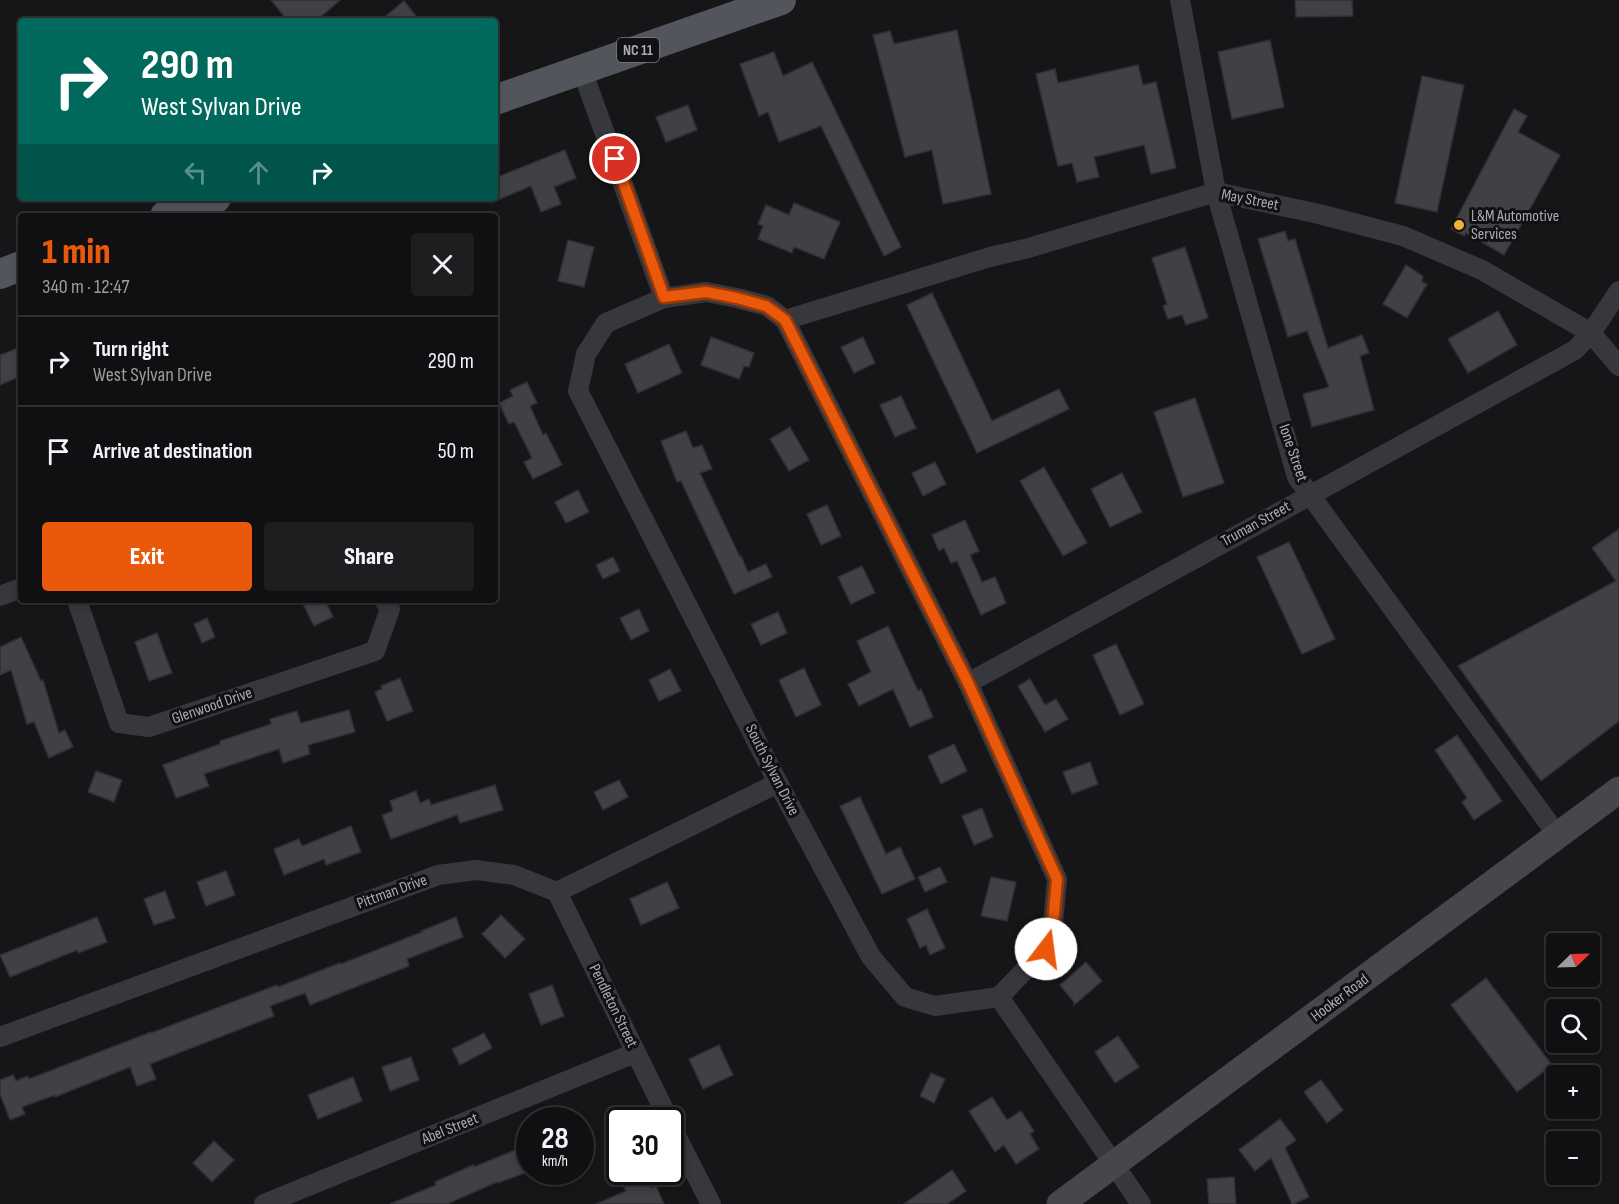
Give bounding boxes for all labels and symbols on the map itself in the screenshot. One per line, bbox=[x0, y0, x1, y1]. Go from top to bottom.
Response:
road number: NC 11 bbox=[617, 38, 659, 62]
pin bbox=[589, 133, 640, 184]
street label: May Street bbox=[1220, 185, 1280, 215]
place label: L&M Automotive Services bbox=[1471, 207, 1559, 244]
marker: L&M Automotive Services bbox=[1452, 218, 1466, 232]
street label: Ione Street bbox=[1274, 422, 1312, 484]
street label: Truman Street bbox=[1218, 497, 1294, 551]
street label: Glenwood Drive bbox=[169, 683, 255, 729]
street label: South Sylvan Drive bbox=[741, 721, 803, 819]
street label: Pittman Drive bbox=[354, 871, 430, 913]
position arrow bbox=[1014, 917, 1078, 981]
north arrow bbox=[1546, 933, 1600, 987]
street label: Pendleton Street bbox=[585, 961, 641, 1051]
street label: Hooker Road bbox=[1307, 970, 1373, 1026]
speed limit sign: 30 bbox=[606, 1107, 684, 1185]
street label: Abel Street bbox=[418, 1109, 481, 1149]

